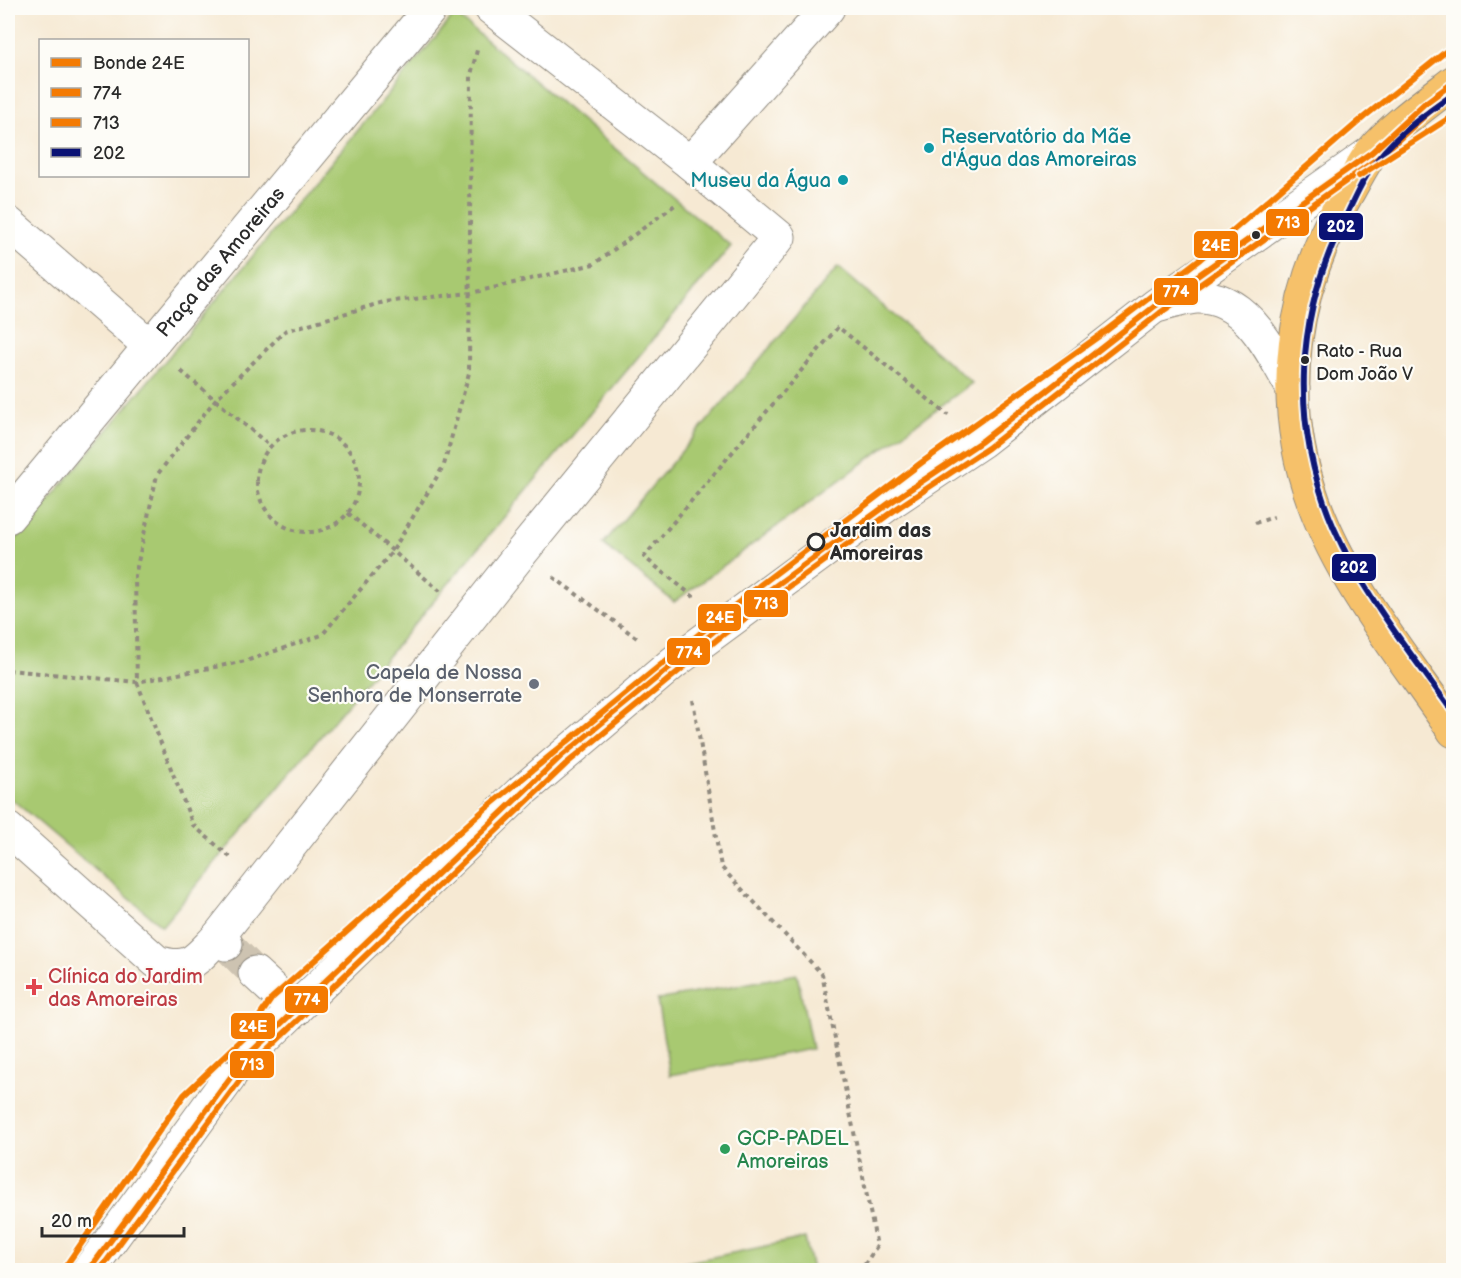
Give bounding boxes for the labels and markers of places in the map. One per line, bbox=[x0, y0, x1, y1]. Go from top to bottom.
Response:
place label: Reservatório da Mãe d'Água das Amoreiras bbox=[941, 125, 1137, 172]
marker: Reservatório da Mãe d'Água das Amoreiras bbox=[922, 141, 936, 155]
place label: Museu da Água bbox=[690, 168, 831, 193]
marker: Museu da Água bbox=[836, 173, 850, 187]
unlabelled marker bbox=[1250, 229, 1262, 241]
place label: Rato - Rua Dom João V bbox=[1316, 341, 1413, 385]
marker: Rato - Rua Dom João V bbox=[1299, 354, 1311, 366]
place label: Jardim das Amoreiras bbox=[829, 519, 931, 566]
marker: Jardim das Amoreiras bbox=[807, 533, 825, 551]
place label: Capela de Nossa Senhora de Monserrate bbox=[308, 661, 522, 708]
marker: Capela de Nossa Senhora de Monserrate bbox=[527, 677, 541, 691]
place label: Clínica do Jardim das Amoreiras bbox=[48, 965, 203, 1012]
marker: Clínica do Jardim das Amoreiras bbox=[25, 978, 43, 996]
place label: GCP-PADEL Amoreiras bbox=[737, 1127, 849, 1174]
marker: GCP-PADEL Amoreiras bbox=[718, 1142, 732, 1156]

